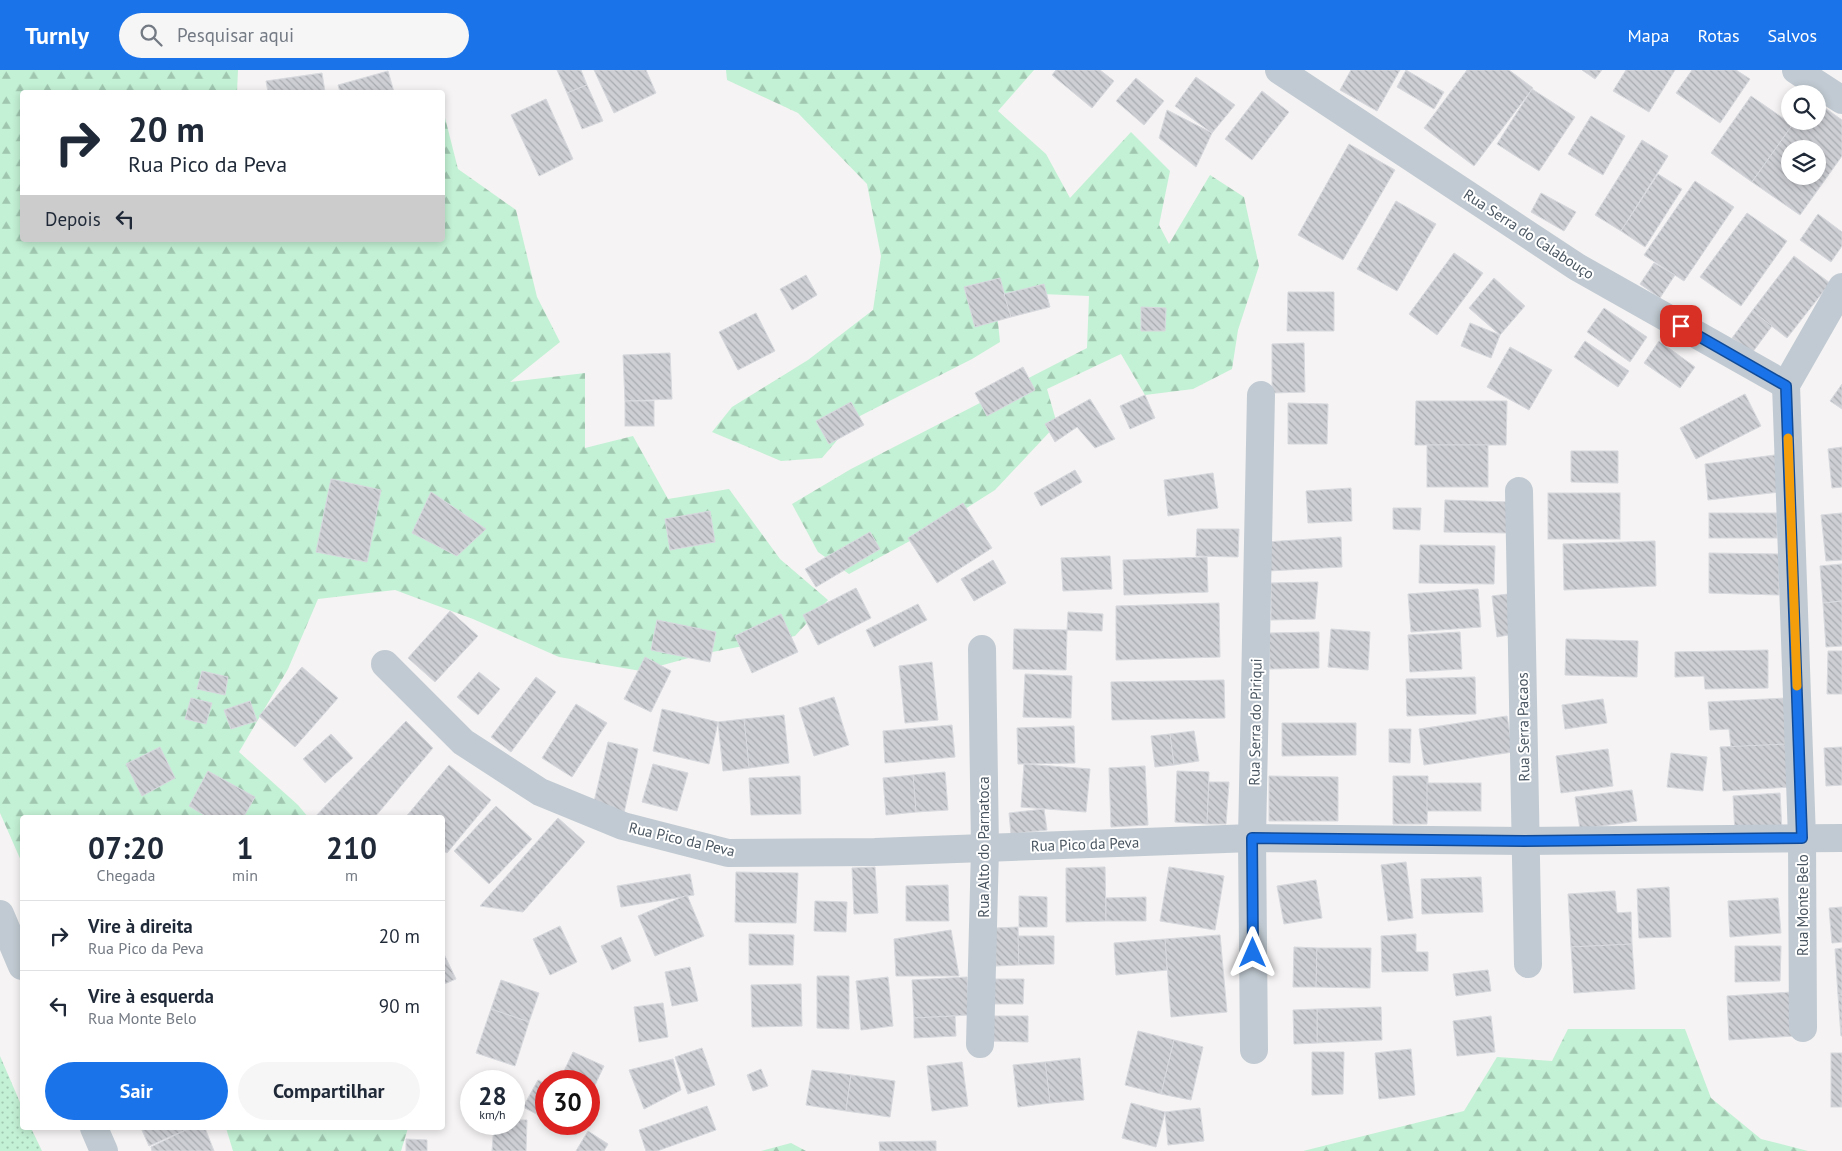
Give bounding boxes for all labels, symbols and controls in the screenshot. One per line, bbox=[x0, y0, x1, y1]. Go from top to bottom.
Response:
search box bbox=[119, 13, 469, 58]
text: Turnly bbox=[25, 20, 89, 51]
icon: search bbox=[137, 21, 165, 49]
text: Pesquisar aqui bbox=[177, 23, 294, 47]
text: Mapa bbox=[1628, 24, 1669, 47]
text: Rotas bbox=[1697, 24, 1740, 47]
text: Salvos bbox=[1768, 24, 1817, 47]
map controls bbox=[1781, 85, 1826, 185]
button: search bbox=[1781, 85, 1826, 130]
text: 20 m bbox=[128, 106, 205, 152]
icon: right bbox=[45, 110, 110, 175]
button: layers bbox=[1781, 140, 1826, 185]
text: Rua Pico da Peva bbox=[128, 150, 287, 178]
street label: Rua Serra do Calabouço bbox=[1460, 185, 1598, 283]
icon: left bbox=[111, 205, 139, 233]
text: Depois bbox=[45, 207, 101, 231]
pin bbox=[1660, 305, 1702, 347]
icon: arrive bbox=[1667, 312, 1695, 340]
street label: Rua Serra do Piriqui bbox=[1244, 658, 1266, 786]
street label: Rua Serra Pacaos bbox=[1513, 672, 1533, 782]
street label: Rua Alto do Parnatoca bbox=[974, 776, 993, 918]
street label: Rua Pico da Peva bbox=[627, 818, 737, 860]
text: 07:20 bbox=[88, 828, 164, 867]
text: 1 bbox=[237, 828, 254, 867]
text: 210 bbox=[326, 828, 377, 867]
street label: Rua Pico da Peva bbox=[1030, 833, 1140, 855]
street label: Rua Monte Belo bbox=[1793, 854, 1812, 956]
text: Chegada bbox=[97, 865, 155, 885]
text: min bbox=[232, 865, 258, 885]
text: m bbox=[345, 865, 358, 885]
text: Vire à direita bbox=[88, 914, 193, 938]
icon: right bbox=[45, 922, 73, 950]
text: 20 m bbox=[379, 924, 420, 948]
position arrow bbox=[1226, 926, 1278, 978]
text: Rua Pico da Peva bbox=[88, 938, 204, 958]
text: Vire à esquerda bbox=[88, 984, 214, 1008]
icon: left bbox=[45, 992, 73, 1020]
text: 90 m bbox=[379, 994, 420, 1018]
text: Rua Monte Belo bbox=[88, 1008, 197, 1028]
button: Sair bbox=[45, 1062, 228, 1120]
button: Compartilhar bbox=[238, 1062, 420, 1120]
speed limit sign: 30 bbox=[535, 1070, 600, 1135]
text: 28 bbox=[478, 1080, 507, 1112]
text: km/h bbox=[479, 1107, 506, 1122]

